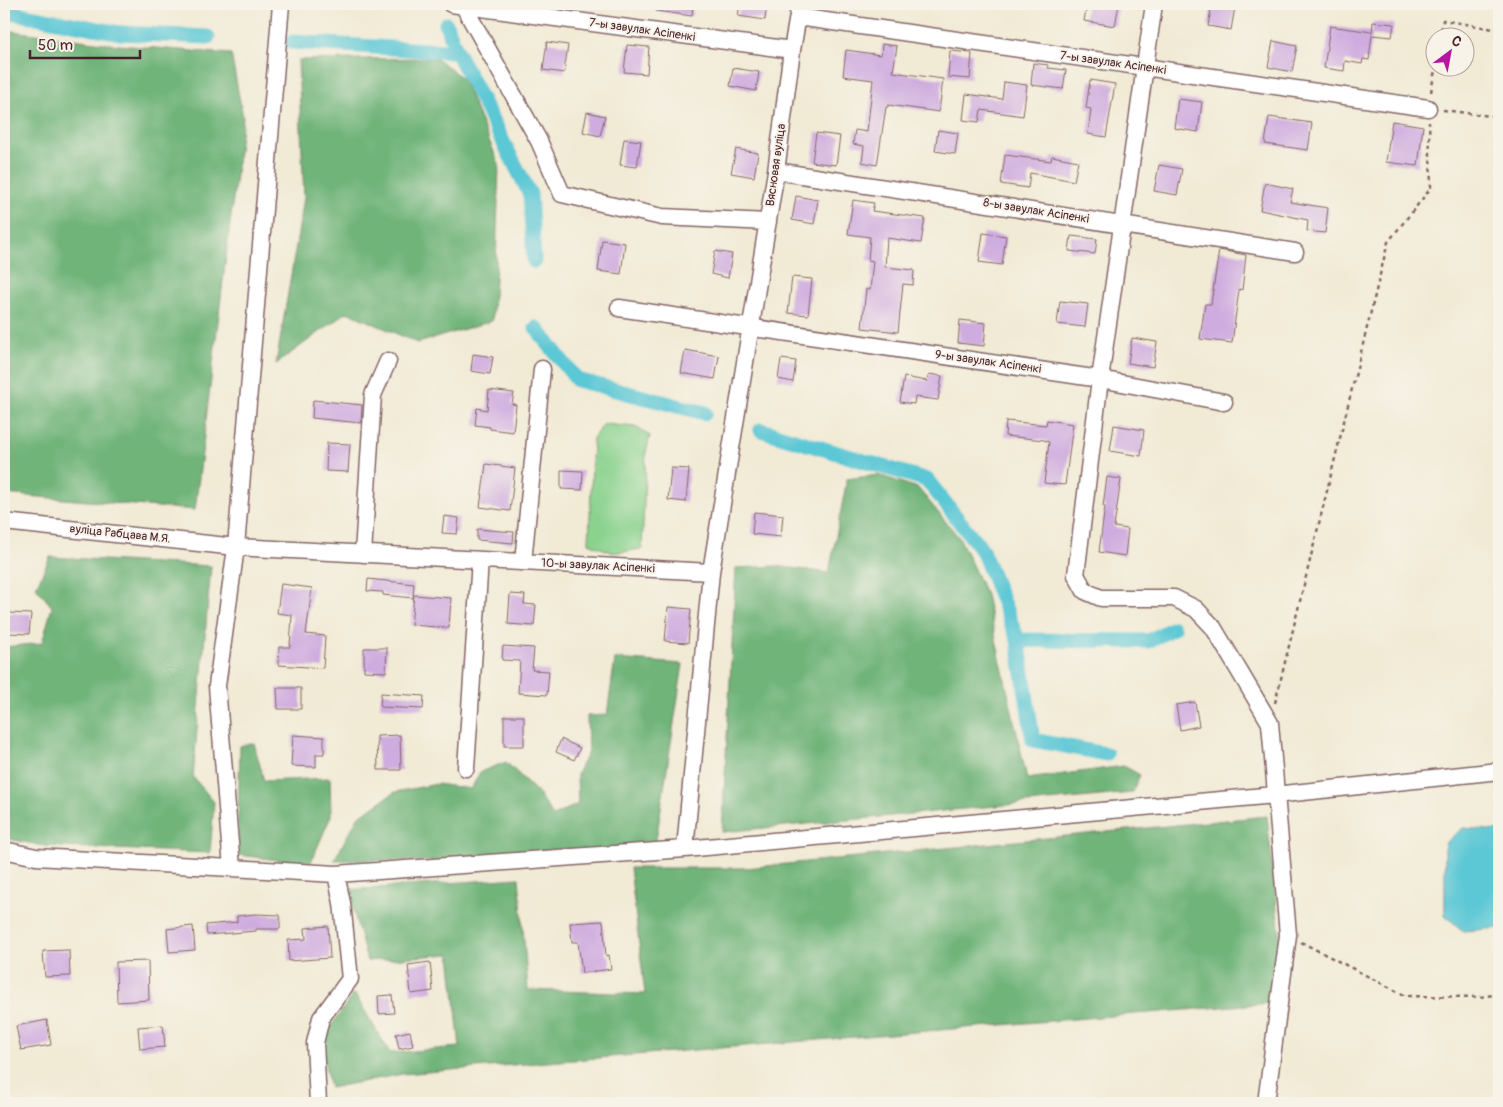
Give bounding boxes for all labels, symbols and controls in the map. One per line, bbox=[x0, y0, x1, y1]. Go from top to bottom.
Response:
street label: 7-ы завулак Асіпенкі bbox=[588, 15, 696, 45]
scale bar bbox=[30, 28, 140, 60]
north arrow bbox=[1426, 28, 1476, 78]
text: С bbox=[1448, 32, 1465, 51]
text: 50 m bbox=[38, 36, 73, 55]
street label: 7-ы завулак Асіпенкі bbox=[1059, 48, 1167, 78]
street label: Вясновая вуліца bbox=[763, 122, 789, 207]
street label: 8-ы завулак Асіпенкі bbox=[982, 195, 1090, 227]
street label: 9-ы завулак Асіпенкі bbox=[934, 347, 1042, 377]
street label: вуліца Рабцава М.Я. bbox=[69, 521, 171, 547]
street label: 10-ы завулак Асіпенкі bbox=[541, 556, 655, 576]

